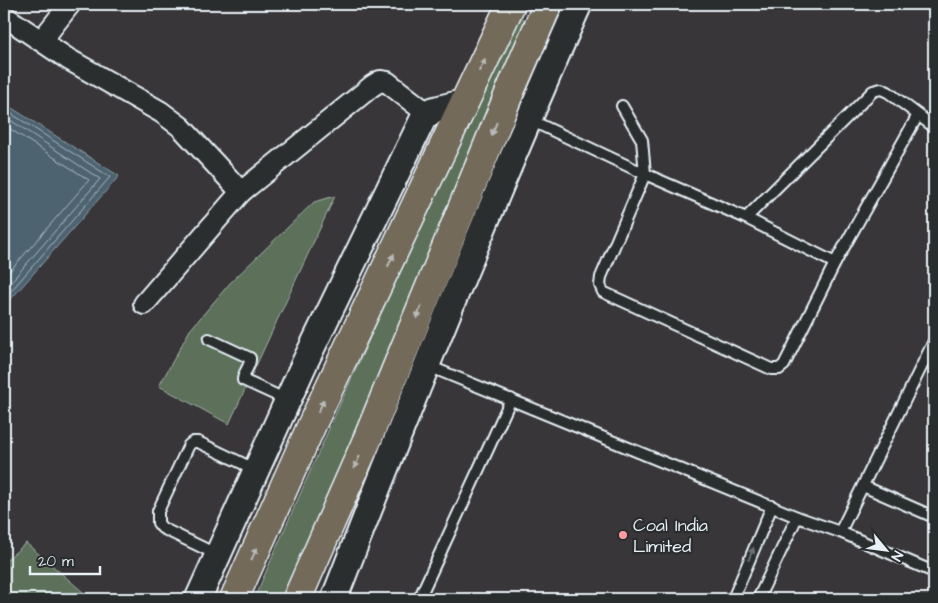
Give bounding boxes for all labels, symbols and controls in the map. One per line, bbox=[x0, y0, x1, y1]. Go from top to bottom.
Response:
one-way arrow bbox=[479, 58, 487, 72]
one-way arrow bbox=[490, 122, 498, 136]
one-way arrow bbox=[387, 253, 395, 267]
one-way arrow bbox=[415, 304, 423, 319]
one-way arrow bbox=[317, 399, 325, 414]
one-way arrow bbox=[353, 455, 361, 469]
place label: Coal India Limited bbox=[633, 513, 708, 559]
north arrow bbox=[860, 526, 910, 576]
marker: Coal India Limited bbox=[617, 529, 629, 541]
scale bar bbox=[30, 543, 100, 575]
one-way arrow bbox=[250, 547, 258, 562]
one-way arrow bbox=[748, 547, 756, 561]
text: N bbox=[886, 547, 907, 565]
text: 20 m bbox=[38, 551, 74, 572]

